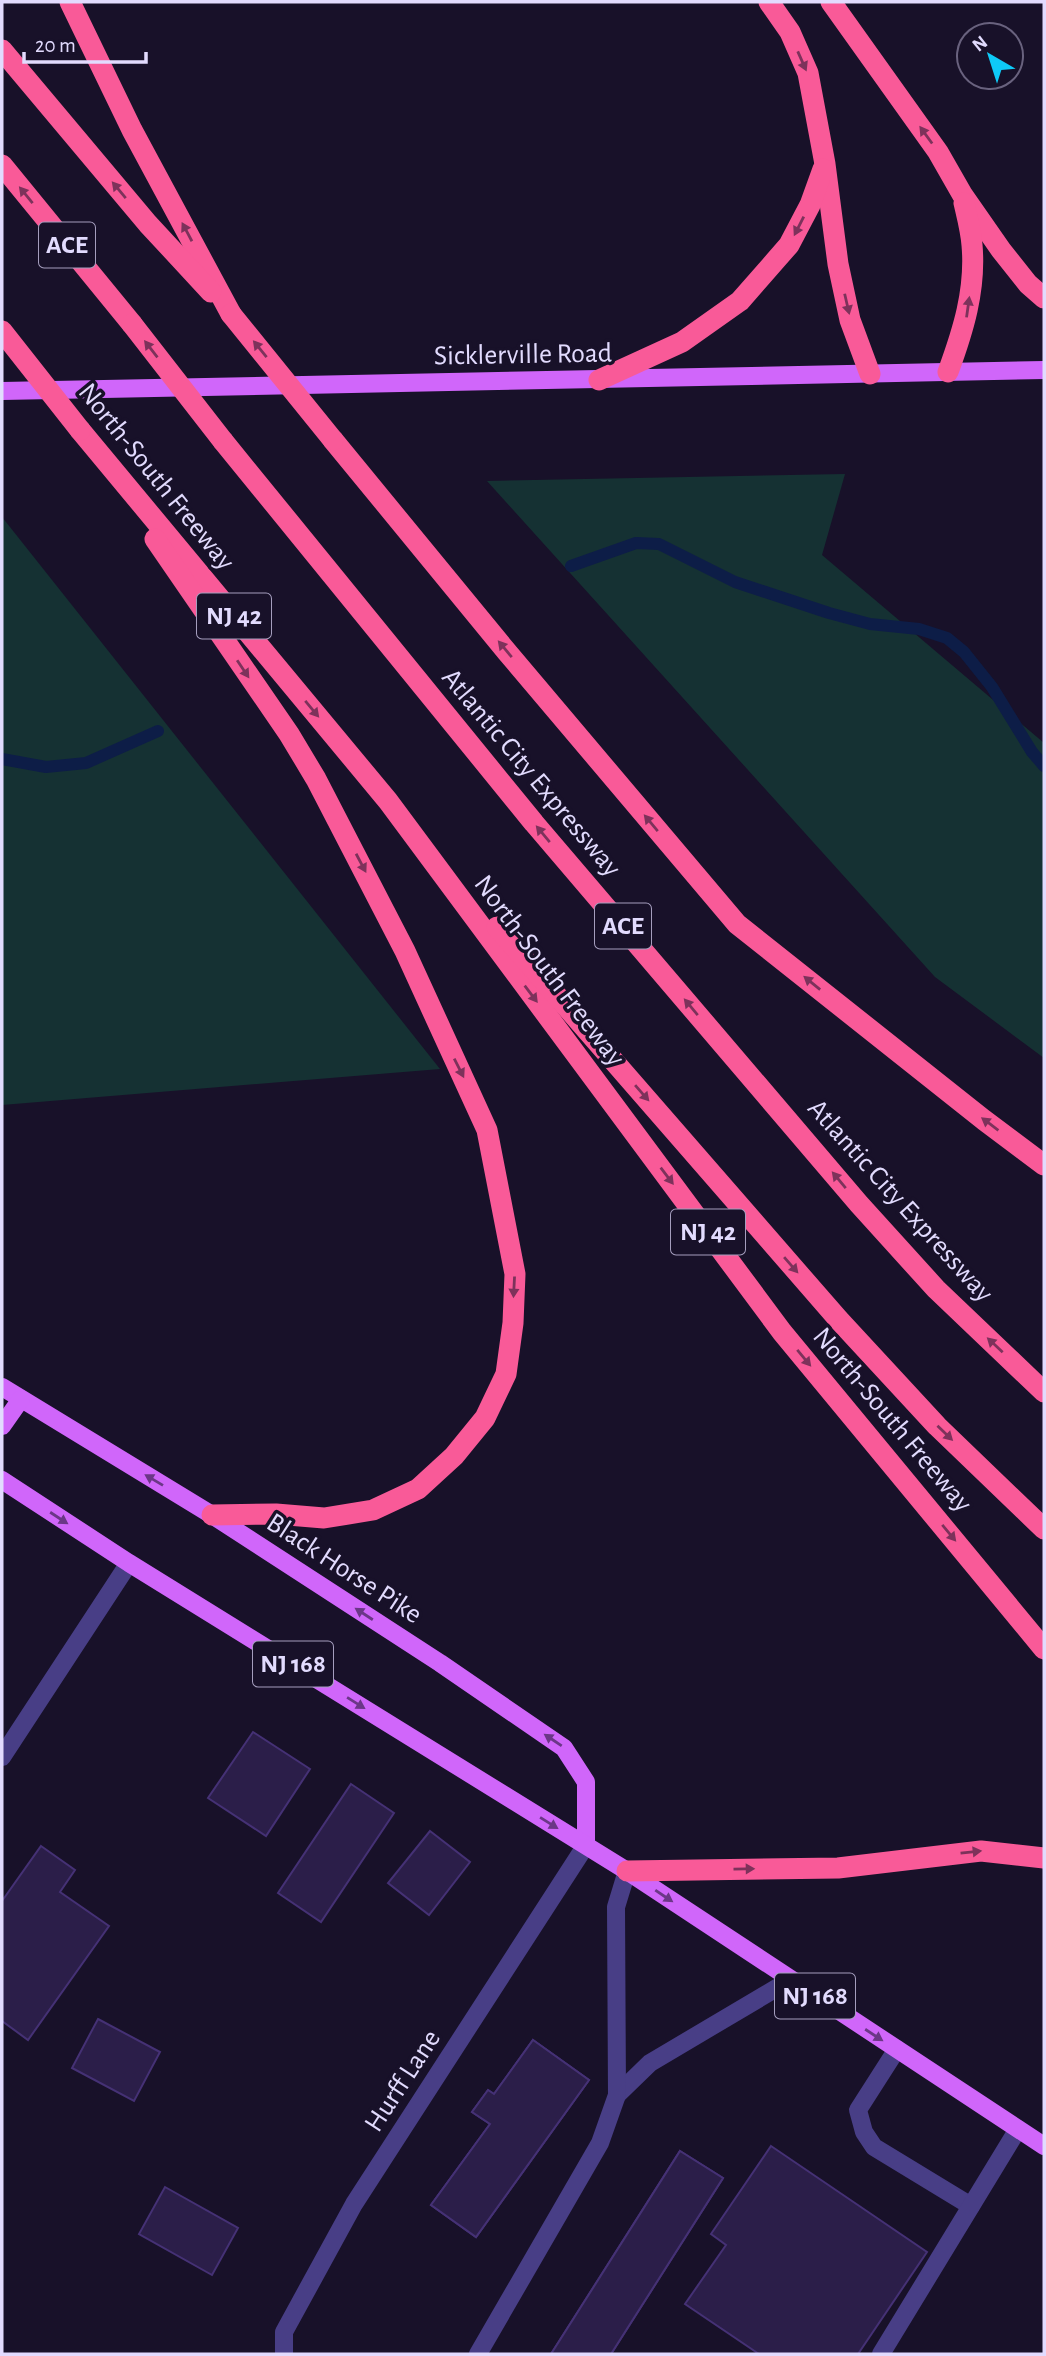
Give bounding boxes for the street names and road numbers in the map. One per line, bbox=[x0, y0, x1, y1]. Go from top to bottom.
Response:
road number: ACE bbox=[39, 222, 95, 268]
street label: Sicklerville Road bbox=[434, 339, 612, 371]
street label: North-South Freeway bbox=[72, 378, 240, 576]
road number: NJ 42 bbox=[197, 594, 271, 638]
street label: Atlantic City Expressway bbox=[436, 664, 626, 882]
street label: North-South Freeway bbox=[468, 870, 630, 1072]
road number: ACE bbox=[595, 903, 651, 948]
street label: Atlantic City Expressway bbox=[802, 1094, 998, 1308]
road number: NJ 42 bbox=[671, 1210, 745, 1254]
street label: North-South Freeway bbox=[807, 1323, 977, 1517]
street label: Black Horse Pike bbox=[261, 1509, 427, 1629]
road number: NJ 168 bbox=[253, 1642, 333, 1686]
road number: NJ 168 bbox=[775, 1974, 855, 2019]
street label: Hurff Lane bbox=[360, 2025, 446, 2137]

